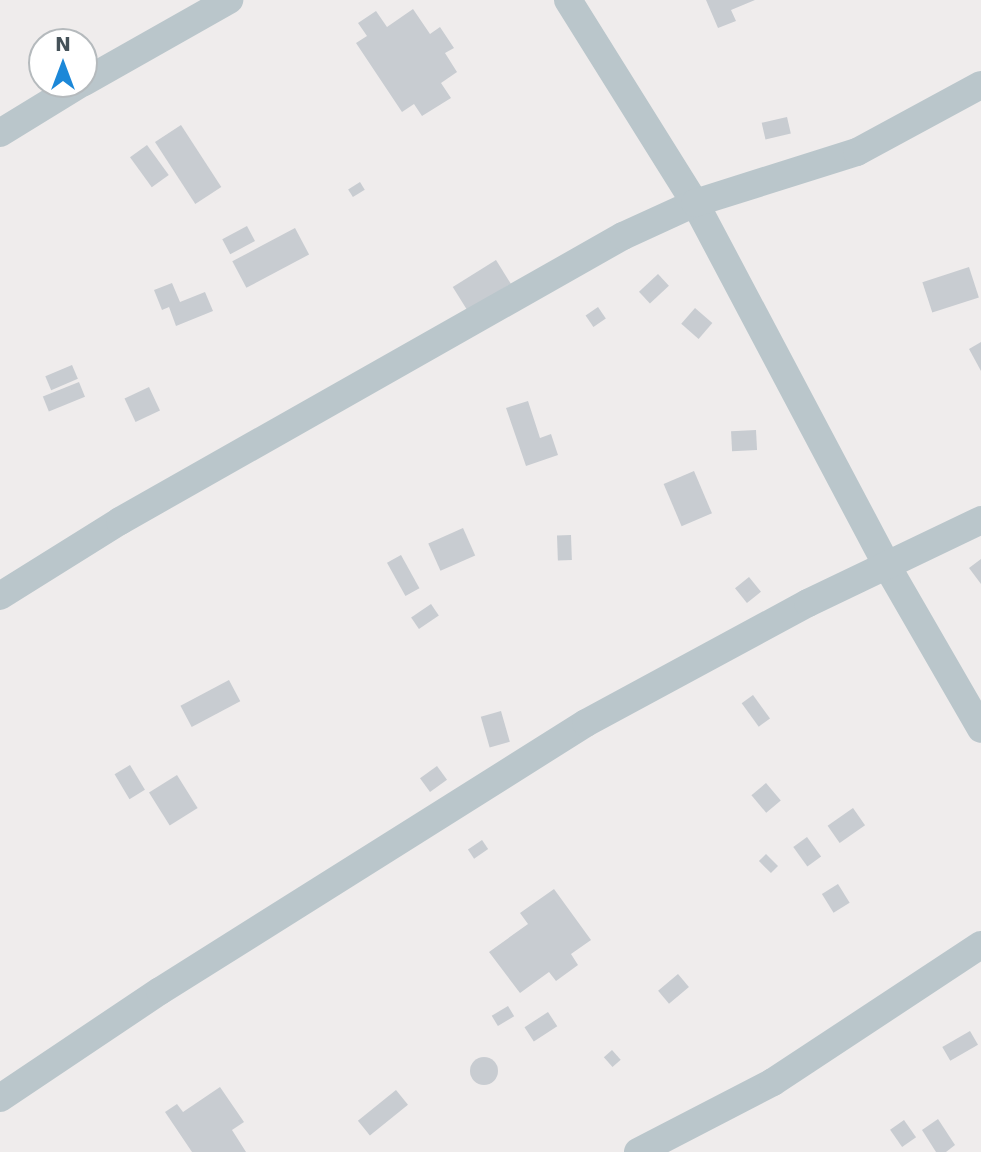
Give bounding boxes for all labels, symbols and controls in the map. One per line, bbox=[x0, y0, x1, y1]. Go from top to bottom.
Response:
north arrow bbox=[28, 28, 98, 98]
text: N bbox=[55, 33, 71, 55]

